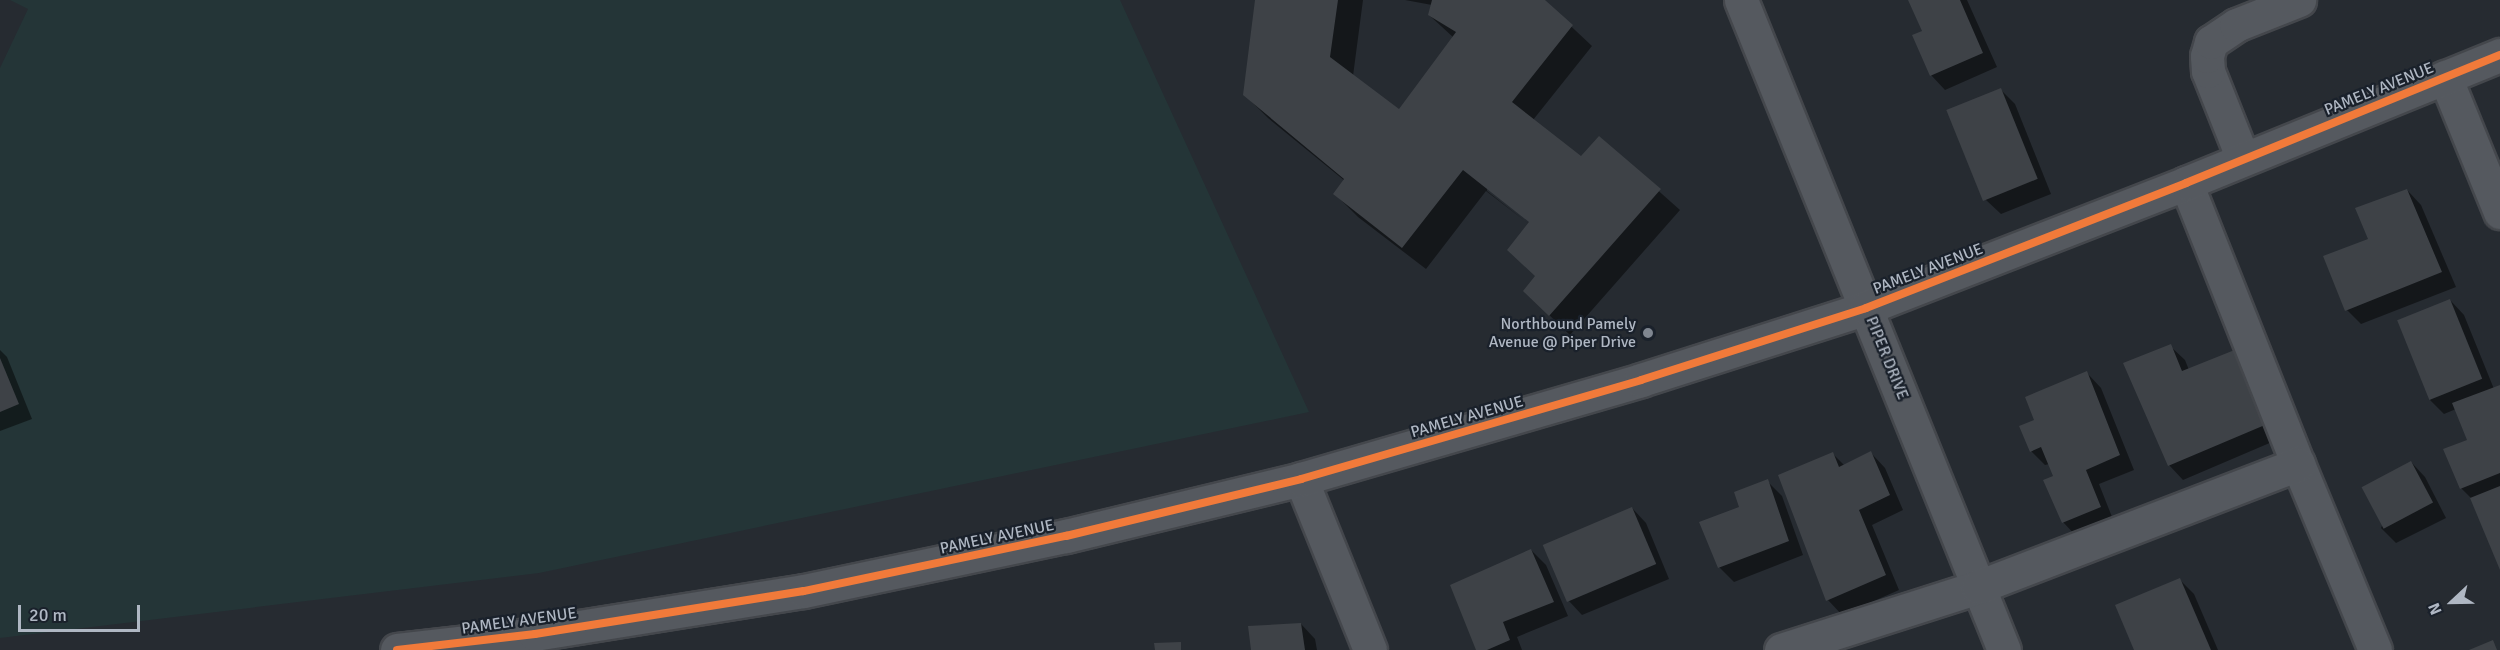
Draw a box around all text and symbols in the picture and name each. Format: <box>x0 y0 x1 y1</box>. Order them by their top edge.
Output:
street label: PAMELY AVENUE <box>2322 58 2436 120</box>
street label: PAMELY AVENUE <box>1870 239 1986 299</box>
place label: Northbound Pamely Avenue @ Piper Drive <box>1489 314 1636 352</box>
street label: PIPER DRIVE <box>1862 314 1912 402</box>
marker: Northbound Pamely Avenue @ Piper Drive <box>1641 326 1655 340</box>
street label: PAMELY AVENUE <box>1409 392 1525 442</box>
street label: PAMELY AVENUE <box>938 516 1056 558</box>
north arrow <box>2422 572 2482 632</box>
scale bar <box>21 593 142 631</box>
text: N <box>2424 600 2447 618</box>
street label: PAMELY AVENUE <box>460 603 578 639</box>
text: 20 m <box>29 604 67 626</box>

